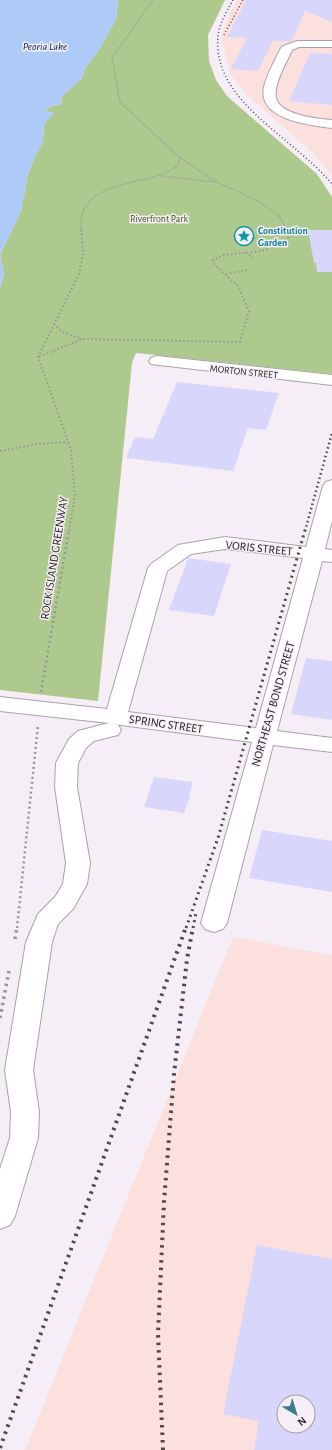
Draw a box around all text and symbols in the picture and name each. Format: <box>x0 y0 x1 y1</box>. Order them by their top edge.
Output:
water label: Peoria Lake <box>23 41 67 52</box>
park label: Riverfront Park <box>130 214 189 224</box>
place icon: Constitution Garden <box>233 225 255 247</box>
place label: Constitution Garden <box>258 226 308 248</box>
street label: MORTON STREET <box>209 363 278 381</box>
street label: ROCK ISLAND GREENWAY <box>38 495 70 620</box>
street label: VORIS STREET <box>225 539 293 557</box>
street label: NORTHEAST BOND STREET <box>249 640 297 768</box>
street label: SPRING STREET <box>128 713 204 735</box>
north arrow <box>276 1394 316 1434</box>
text: N <box>295 1415 308 1428</box>

